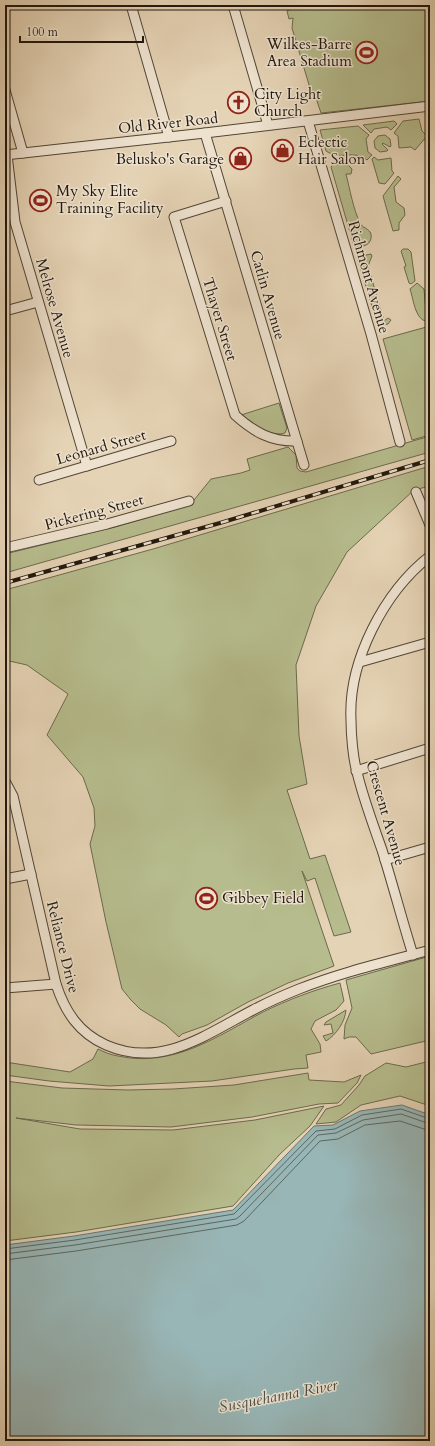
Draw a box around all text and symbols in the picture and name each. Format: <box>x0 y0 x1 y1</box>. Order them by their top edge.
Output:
scale bar <box>20 18 143 44</box>
text: 100 m <box>26 24 59 40</box>
place label: Wilkes-Barre Area Stadium <box>265 34 352 71</box>
sports icon: Wilkes-Barre Area Stadium <box>354 40 380 66</box>
place label: City Light Church <box>254 84 321 121</box>
church icon: City Light Church <box>226 90 252 116</box>
street label: Old River Road <box>117 108 219 138</box>
place label: Eclectic Hair Salon <box>298 132 366 169</box>
shop icon: Eclectic Hair Salon <box>269 138 295 164</box>
shop icon: Belusko's Garage <box>227 146 253 172</box>
place label: Belusko's Garage <box>116 149 224 169</box>
place label: My Sky Elite Training Facility <box>56 181 164 218</box>
sports icon: My Sky Elite Training Facility <box>28 187 54 213</box>
street label: Richmont Avenue <box>343 218 395 336</box>
street label: Catlin Avenue <box>246 248 290 342</box>
street label: Melrose Avenue <box>31 256 79 360</box>
street label: Thayer Street <box>198 275 242 363</box>
street label: Leonard Street <box>54 425 148 469</box>
street label: Pickering Street <box>42 489 146 535</box>
street label: Crescent Avenue <box>361 758 411 868</box>
sports icon: Gibbey Field <box>194 885 220 911</box>
place label: Gibbey Field <box>222 888 304 908</box>
street label: Reliance Drive <box>42 899 84 995</box>
water label: Susquehanna River <box>217 1374 340 1418</box>

